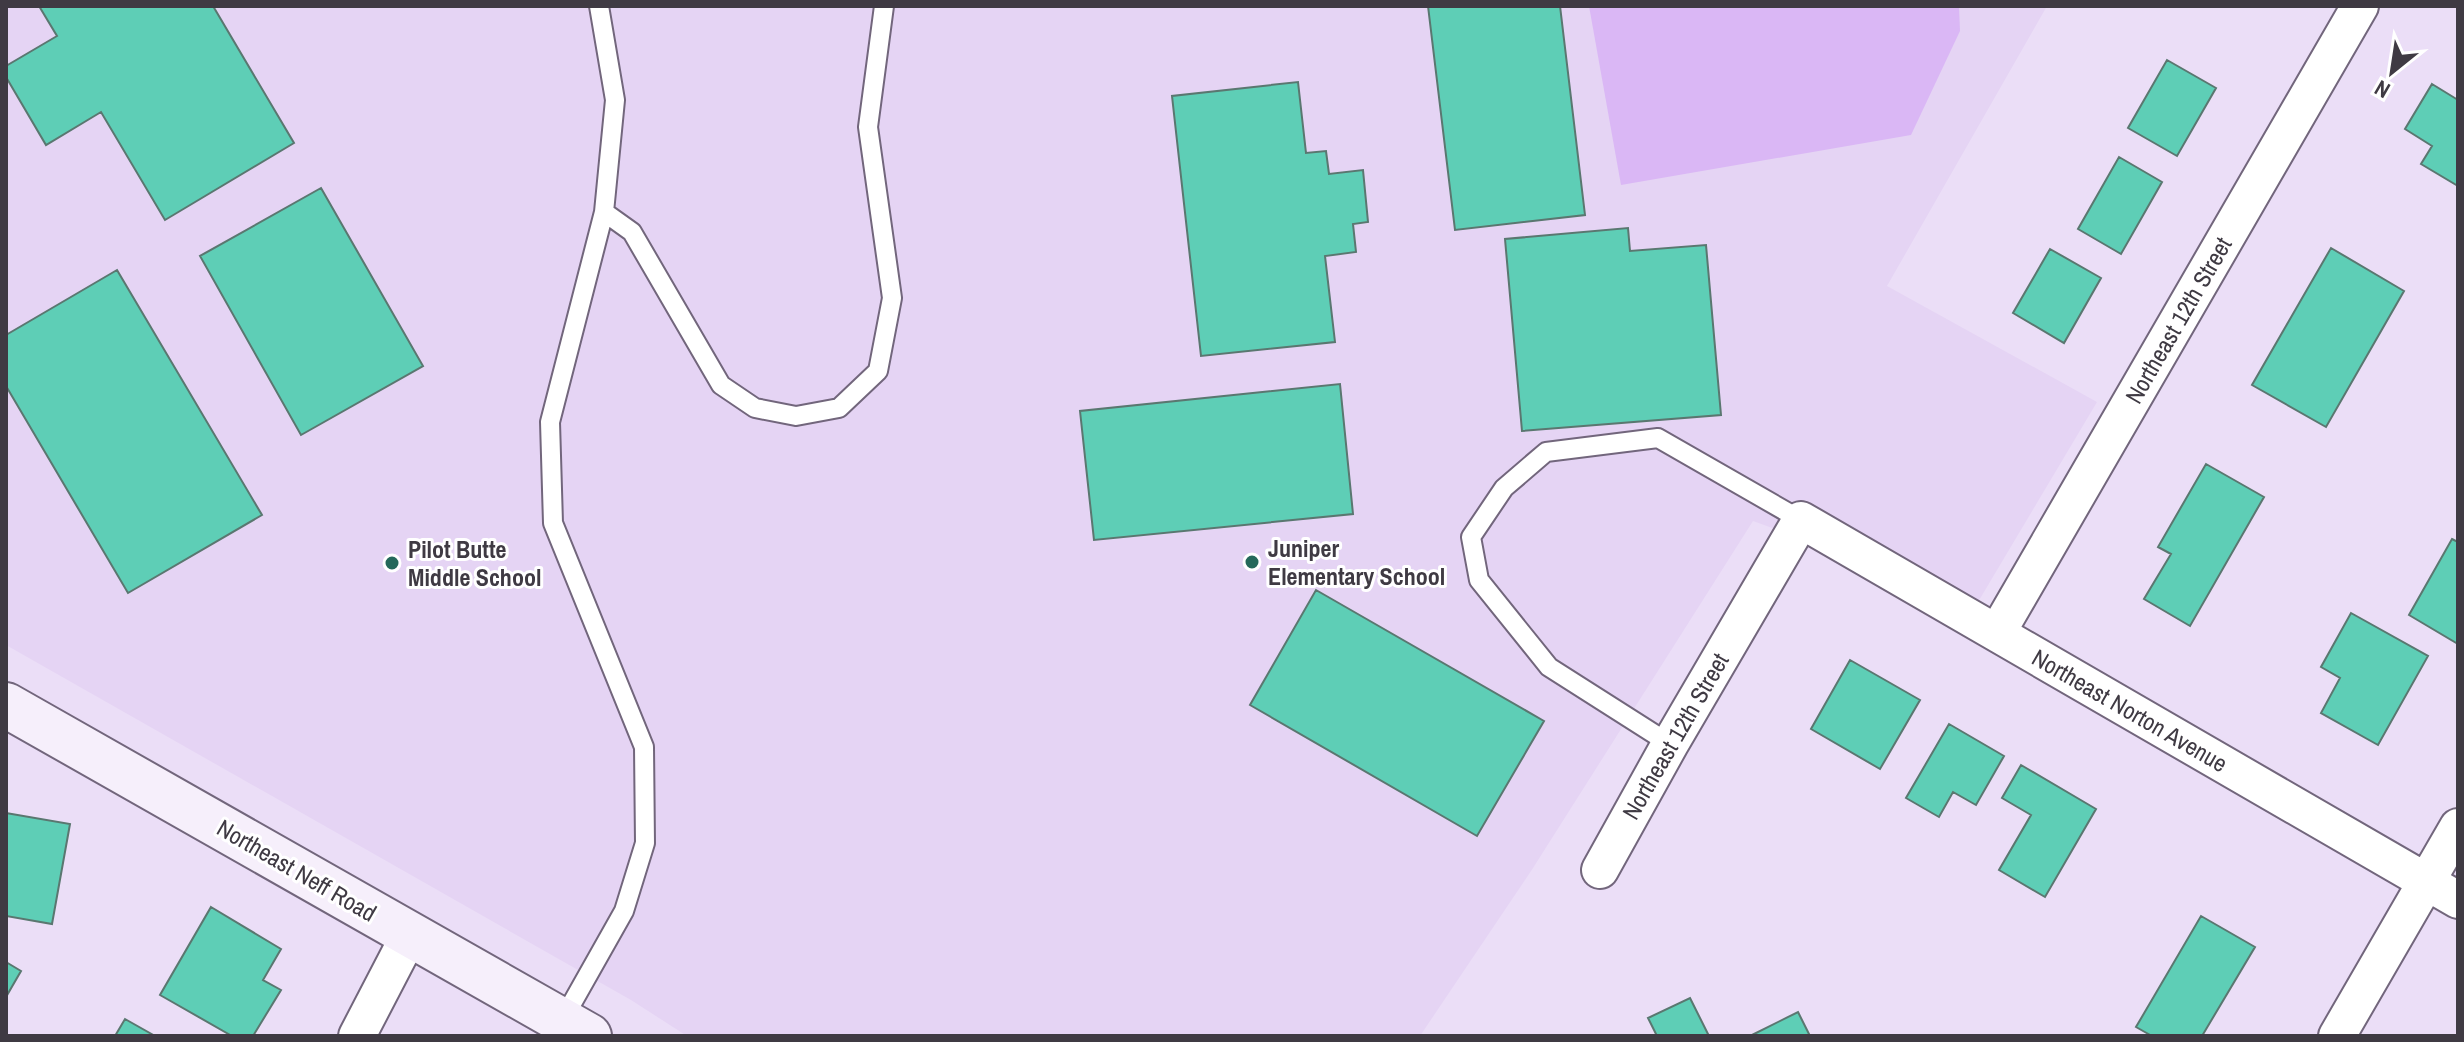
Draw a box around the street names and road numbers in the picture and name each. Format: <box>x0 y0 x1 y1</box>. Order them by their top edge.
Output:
street label: Northeast 12th Street <box>2117 231 2239 409</box>
street label: Northeast Norton Avenue <box>2026 641 2234 779</box>
street label: Northeast 12th Street <box>1614 647 1736 825</box>
street label: Northeast Neff Road <box>211 811 383 929</box>

